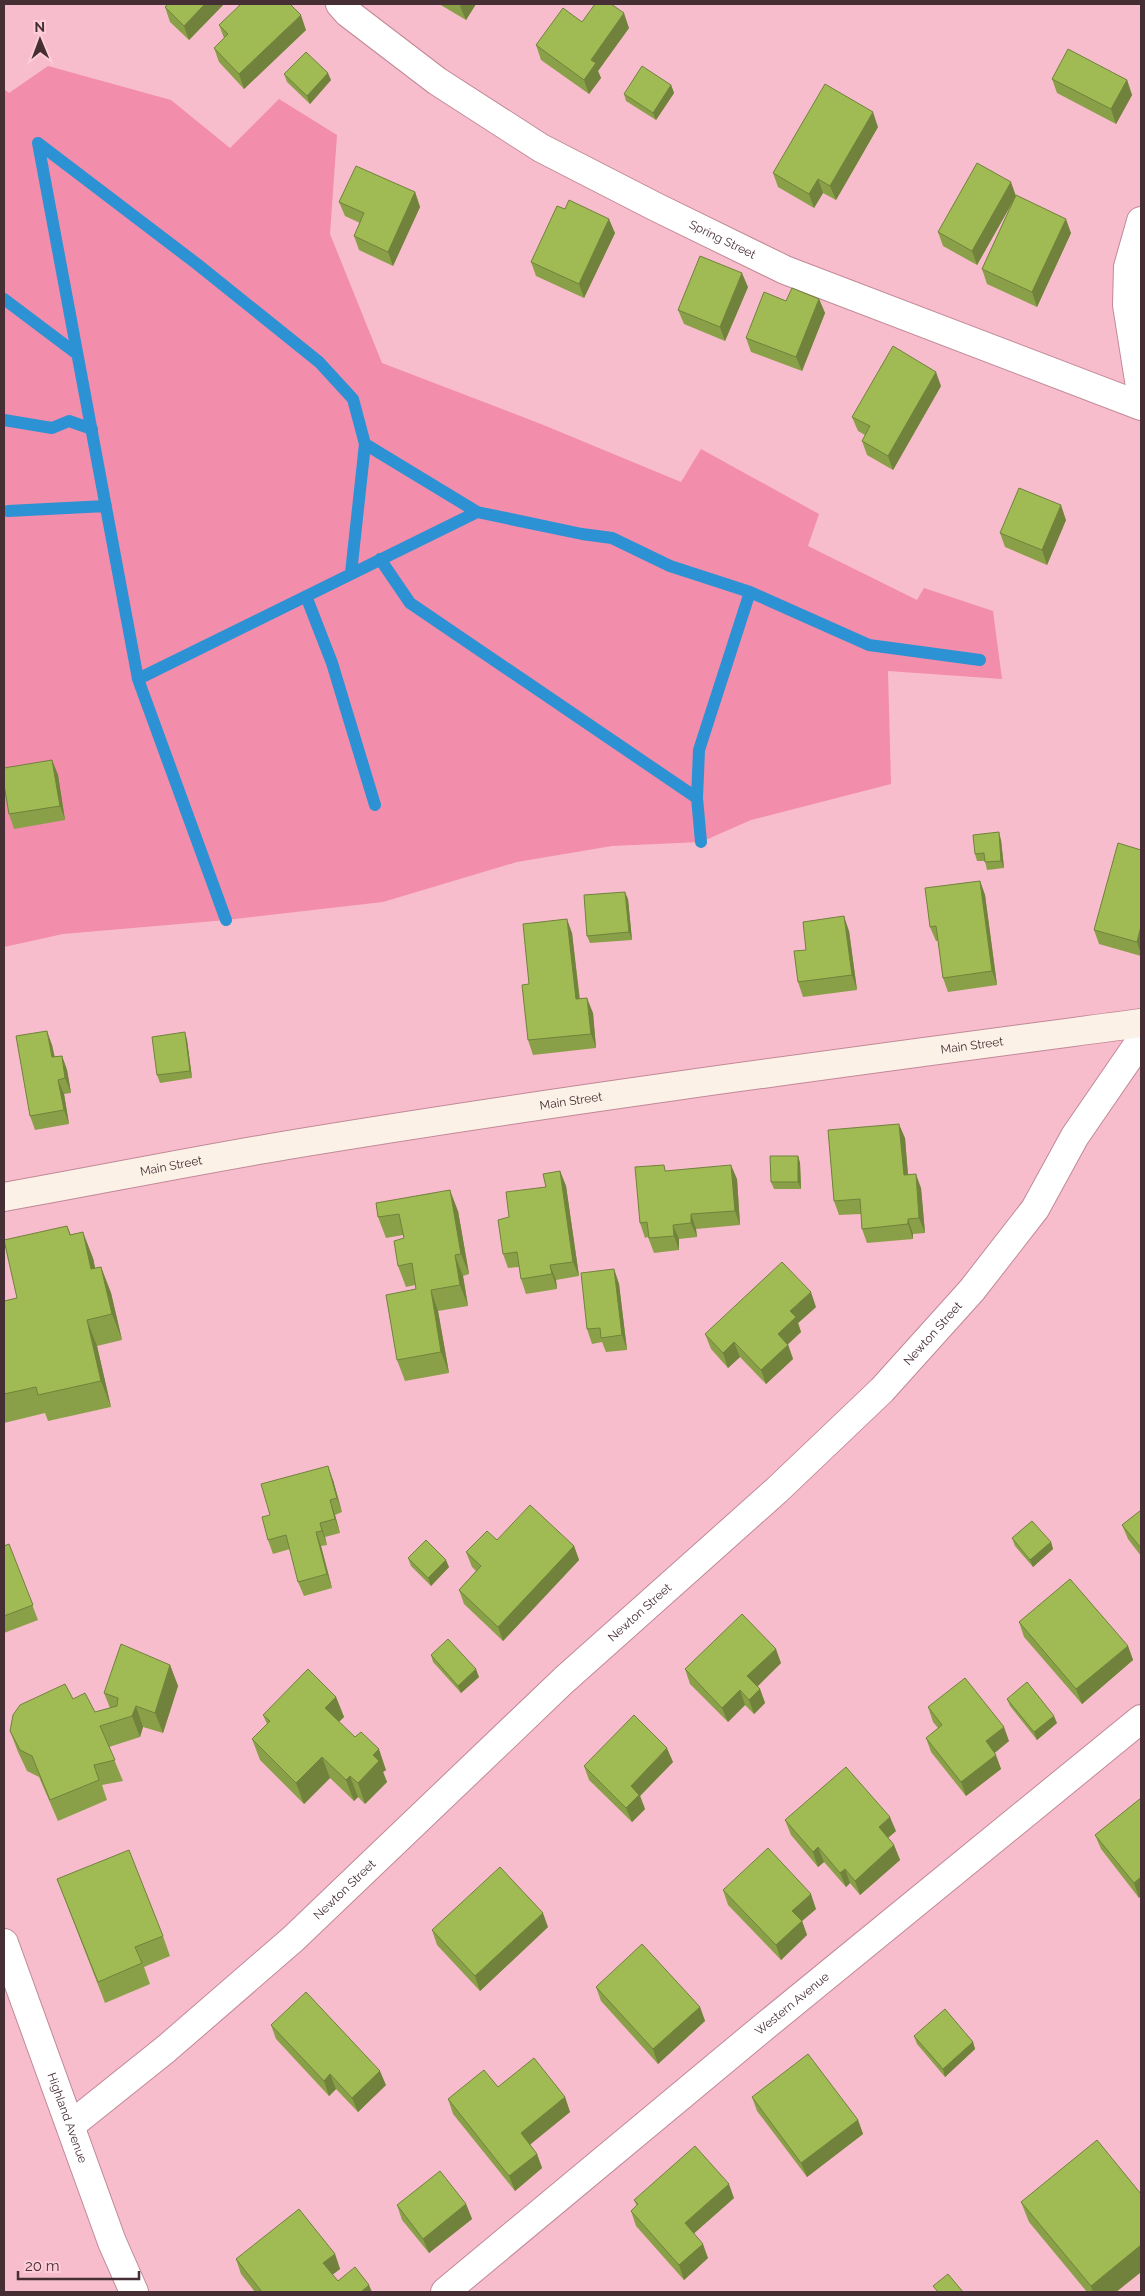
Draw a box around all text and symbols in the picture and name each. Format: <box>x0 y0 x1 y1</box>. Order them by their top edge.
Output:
north arrow <box>15 15 65 65</box>
text: N <box>34 19 45 35</box>
street label: Spring Street <box>687 217 758 262</box>
street label: Main Street <box>940 1034 1004 1057</box>
street label: Main Street <box>539 1090 603 1113</box>
street label: Main Street <box>139 1153 203 1179</box>
street label: Newton Street <box>901 1299 965 1368</box>
street label: Newton Street <box>605 1581 674 1644</box>
street label: Newton Street <box>311 1857 378 1923</box>
street label: Western Avenue <box>752 1970 832 2038</box>
street label: Highland Avenue <box>44 2071 90 2165</box>
scale bar <box>18 2248 139 2280</box>
text: 20 m <box>25 2257 60 2275</box>

